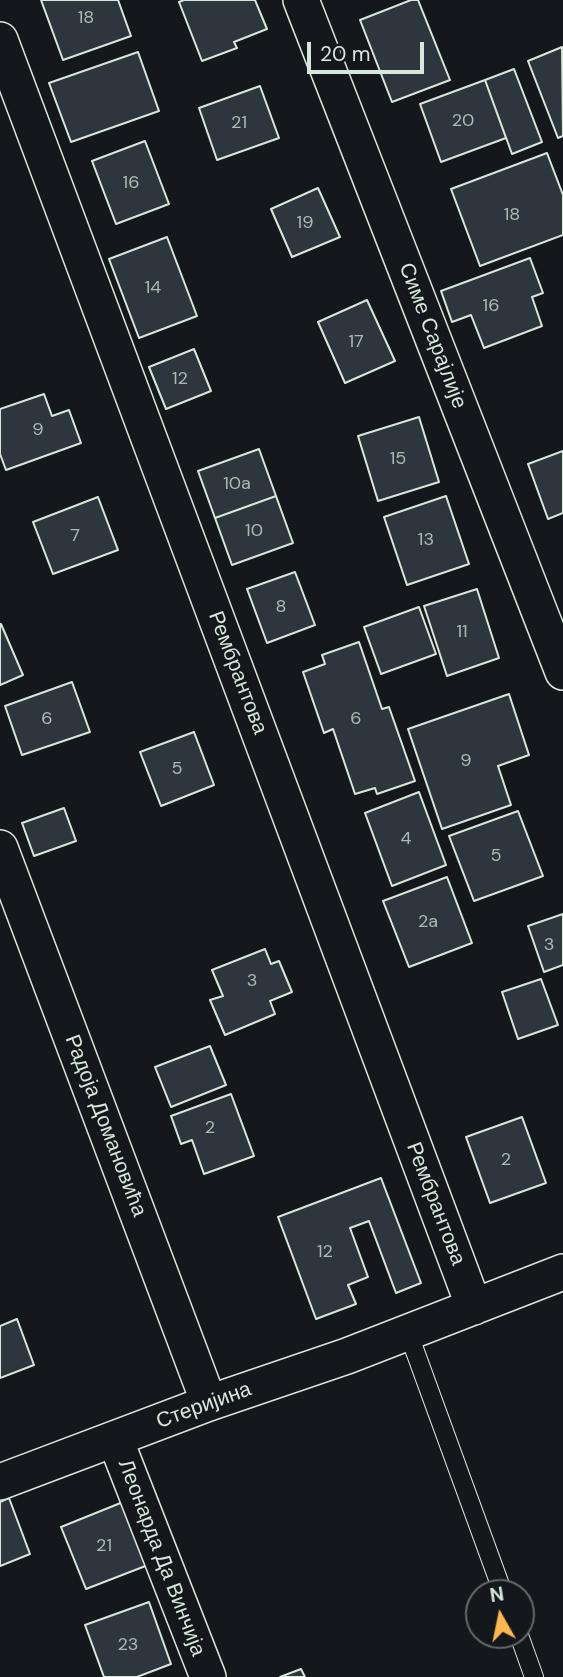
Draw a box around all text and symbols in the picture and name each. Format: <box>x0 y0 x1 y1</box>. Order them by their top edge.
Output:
house number: 18 <box>78 7 94 29</box>
scale bar <box>311 28 428 72</box>
text: 20 m <box>320 40 371 68</box>
house number: 20 <box>452 110 474 132</box>
house number: 21 <box>231 112 247 134</box>
house number: 16 <box>123 172 139 194</box>
house number: 18 <box>504 204 520 226</box>
house number: 19 <box>297 212 313 234</box>
street label: Симе Сарајлије <box>393 260 471 412</box>
house number: 14 <box>145 277 161 299</box>
house number: 16 <box>483 295 499 317</box>
house number: 17 <box>348 331 364 353</box>
house number: 12 <box>172 368 188 390</box>
house number: 9 <box>32 419 44 441</box>
house number: 15 <box>390 448 406 470</box>
house number: 10a <box>223 473 251 495</box>
house number: 10 <box>245 520 263 542</box>
house number: 7 <box>70 525 80 547</box>
house number: 13 <box>418 529 434 551</box>
house number: 8 <box>276 596 286 618</box>
street label: Рембрантова <box>202 608 272 738</box>
house number: 11 <box>456 621 468 643</box>
house number: 6 <box>41 708 53 730</box>
house number: 6 <box>350 708 362 730</box>
house number: 9 <box>460 750 472 772</box>
house number: 5 <box>172 758 182 780</box>
house number: 4 <box>401 828 411 850</box>
house number: 5 <box>491 845 501 867</box>
house number: 2a <box>418 911 438 933</box>
house number: 3 <box>544 934 554 956</box>
house number: 3 <box>247 970 257 992</box>
street label: Радоја Домановића <box>59 1032 151 1220</box>
house number: 2 <box>205 1117 215 1139</box>
street label: Рембрантова <box>400 1139 470 1269</box>
house number: 2 <box>501 1149 511 1171</box>
house number: 12 <box>317 1241 333 1263</box>
street label: Стеријина <box>153 1377 255 1435</box>
street label: Леонарда Да Винчија <box>112 1456 210 1660</box>
house number: 21 <box>96 1535 112 1557</box>
north arrow <box>465 1579 535 1649</box>
text: N <box>488 1581 506 1608</box>
house number: 23 <box>117 1634 139 1656</box>

